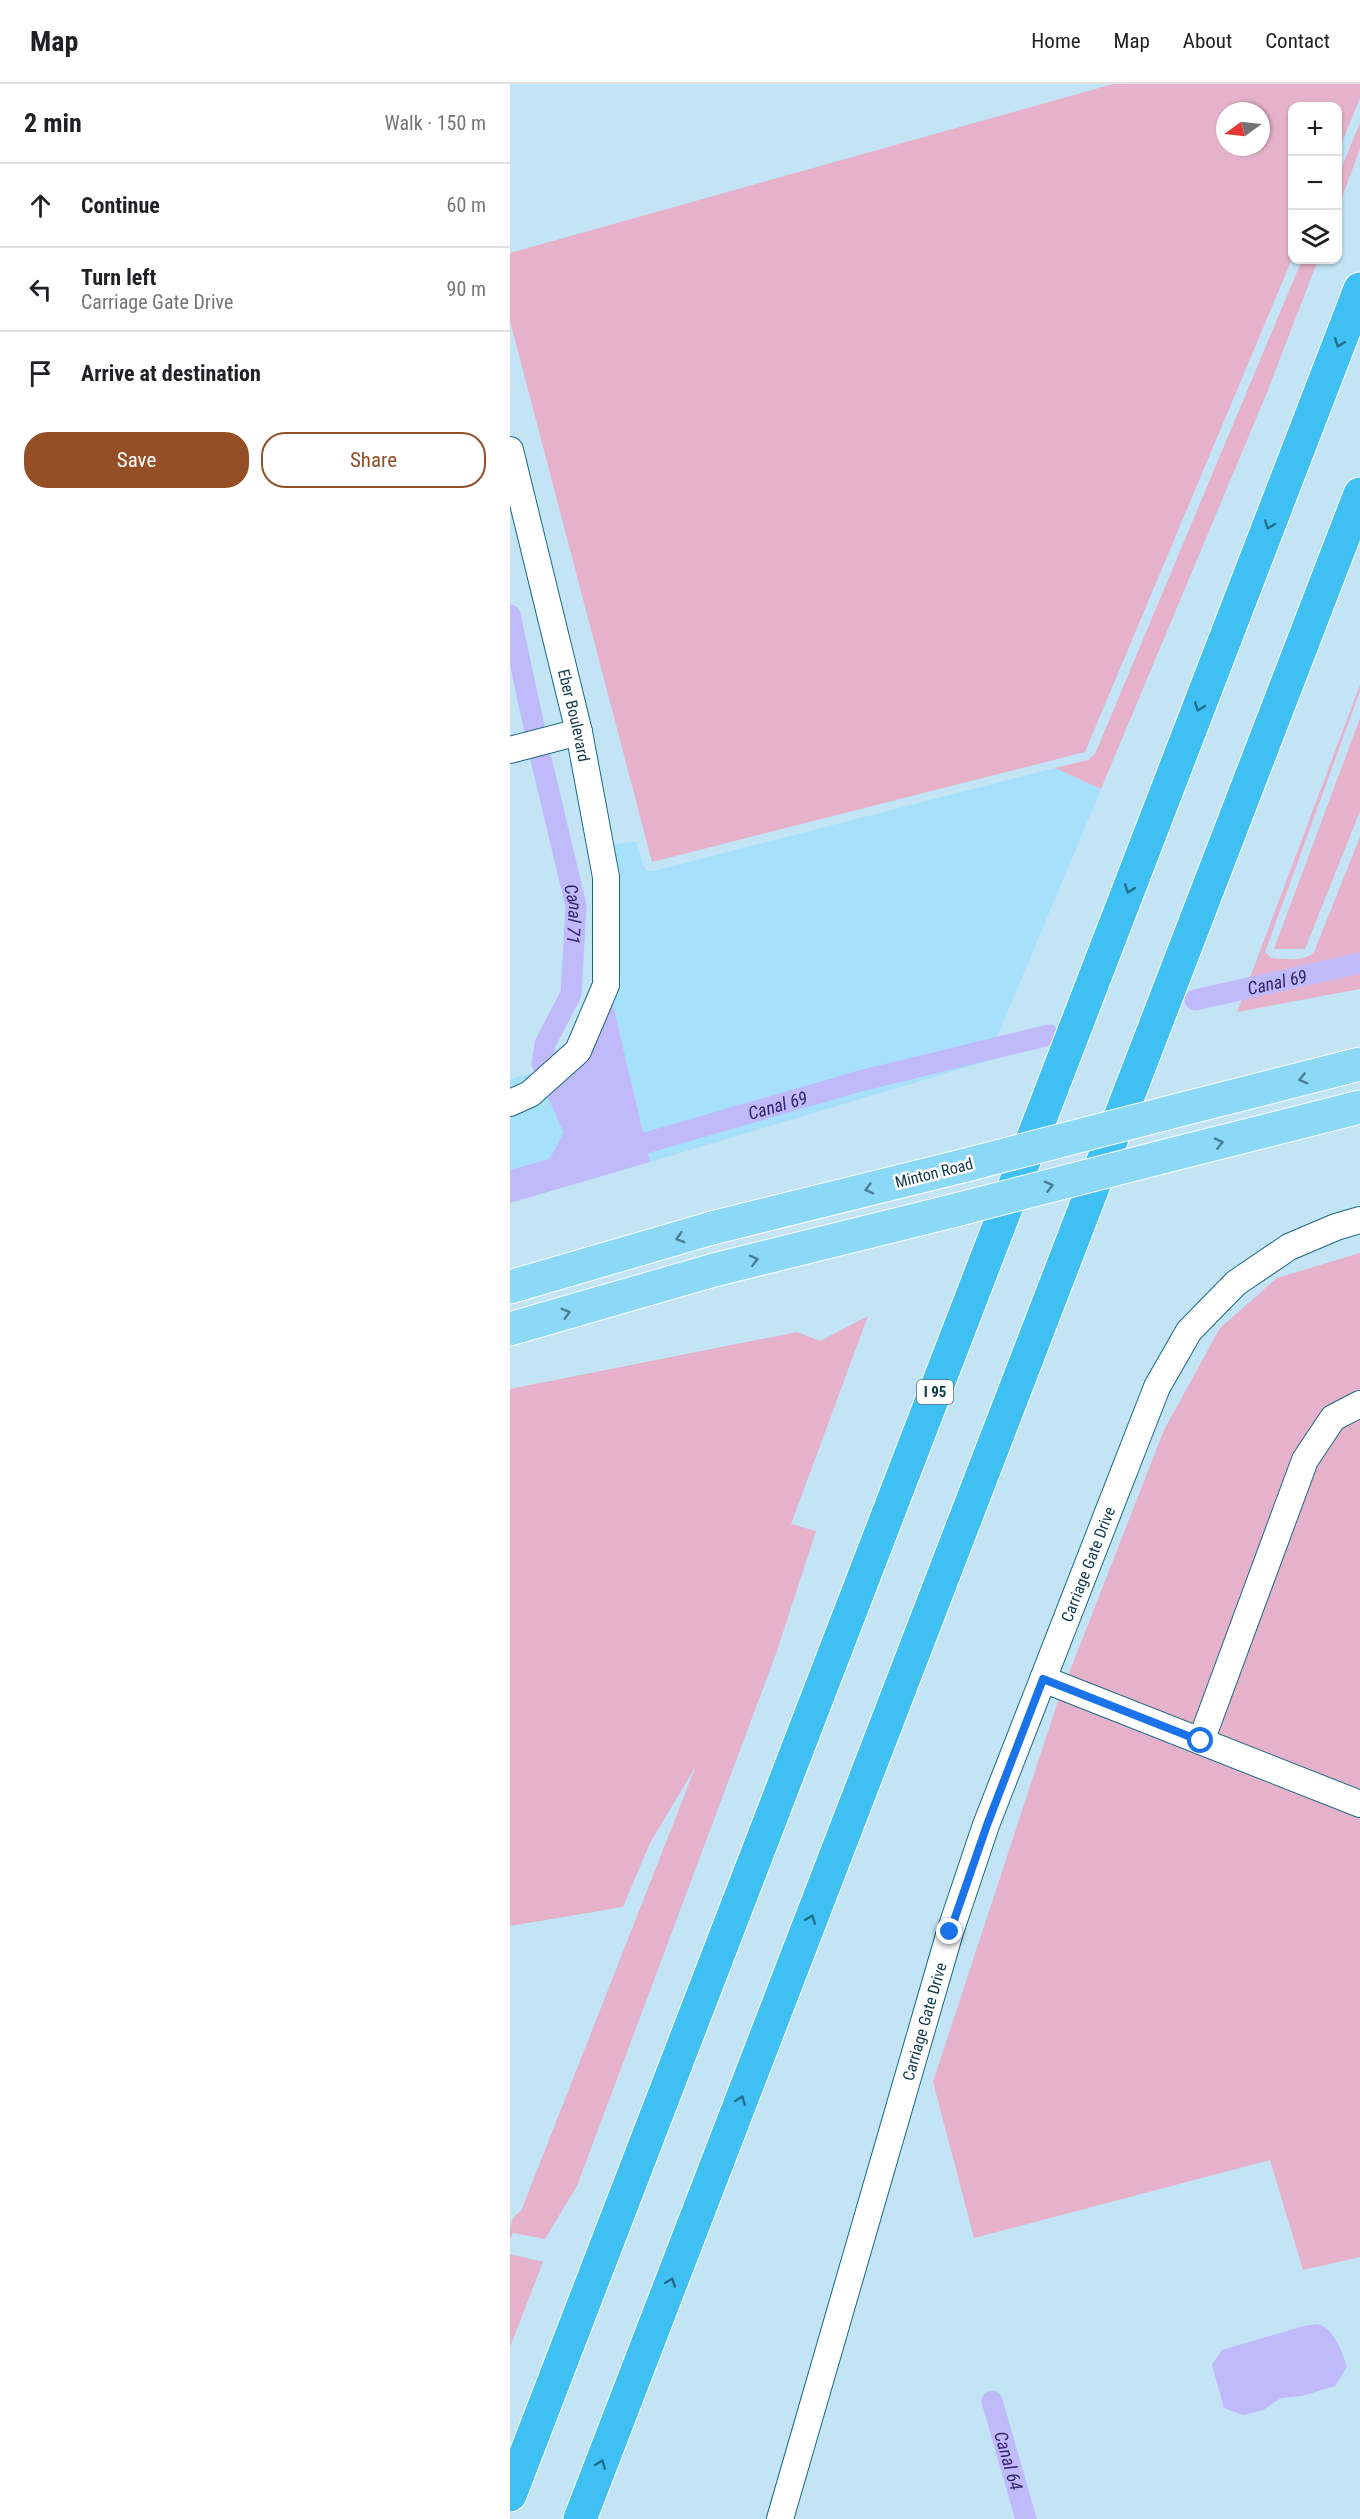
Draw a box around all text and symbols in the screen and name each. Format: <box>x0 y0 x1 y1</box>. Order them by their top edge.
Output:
text: Map <box>30 25 78 58</box>
text: Home <box>1031 29 1081 53</box>
text: Map <box>1114 29 1150 53</box>
text: About <box>1183 29 1232 53</box>
text: Contact <box>1265 29 1330 53</box>
north arrow <box>1216 102 1270 156</box>
map controls <box>1288 102 1342 264</box>
button: + <box>1288 102 1342 156</box>
text: 2 min <box>24 108 82 138</box>
text: Walk · 150 m <box>385 111 486 135</box>
button: − <box>1288 156 1342 210</box>
icon: ahead <box>24 189 57 222</box>
text: Continue <box>81 193 160 218</box>
text: 60 m <box>447 193 486 217</box>
button: layers <box>1288 210 1342 264</box>
text: Turn left <box>81 265 156 290</box>
icon: left <box>24 273 57 306</box>
text: 90 m <box>447 277 486 301</box>
text: Carriage Gate Drive <box>81 290 233 314</box>
one-way arrow <box>1334 337 1346 348</box>
icon: arrive <box>24 357 57 390</box>
text: Arrive at destination <box>81 361 261 386</box>
button: Save <box>24 432 249 488</box>
button: Share <box>261 432 486 488</box>
one-way arrow <box>1264 519 1276 530</box>
street label: Eber Boulevard <box>554 667 594 763</box>
one-way arrow <box>1194 701 1206 712</box>
water label: Canal 71 <box>561 882 587 945</box>
one-way arrow <box>1123 883 1136 894</box>
water label: Canal 69 <box>1245 965 1309 998</box>
one-way arrow <box>1298 1071 1308 1084</box>
water label: Canal 69 <box>745 1086 809 1123</box>
one-way arrow <box>1213 1138 1224 1150</box>
street label: Minton Road <box>893 1154 975 1192</box>
one-way arrow <box>1044 1181 1054 1194</box>
one-way arrow <box>864 1182 874 1195</box>
one-way arrow <box>675 1231 686 1243</box>
one-way arrow <box>748 1255 759 1267</box>
one-way arrow <box>560 1308 571 1320</box>
road number: I 95 <box>917 1380 953 1404</box>
street label: Carriage Gate Drive <box>1057 1504 1119 1624</box>
route start <box>1187 1727 1213 1753</box>
one-way arrow <box>804 1914 817 1924</box>
route end <box>936 1918 962 1944</box>
street label: Carriage Gate Drive <box>898 1960 950 2083</box>
one-way arrow <box>734 2096 746 2107</box>
one-way arrow <box>664 2278 676 2289</box>
water label: Canal 64 <box>991 2429 1028 2493</box>
one-way arrow <box>594 2460 606 2471</box>

